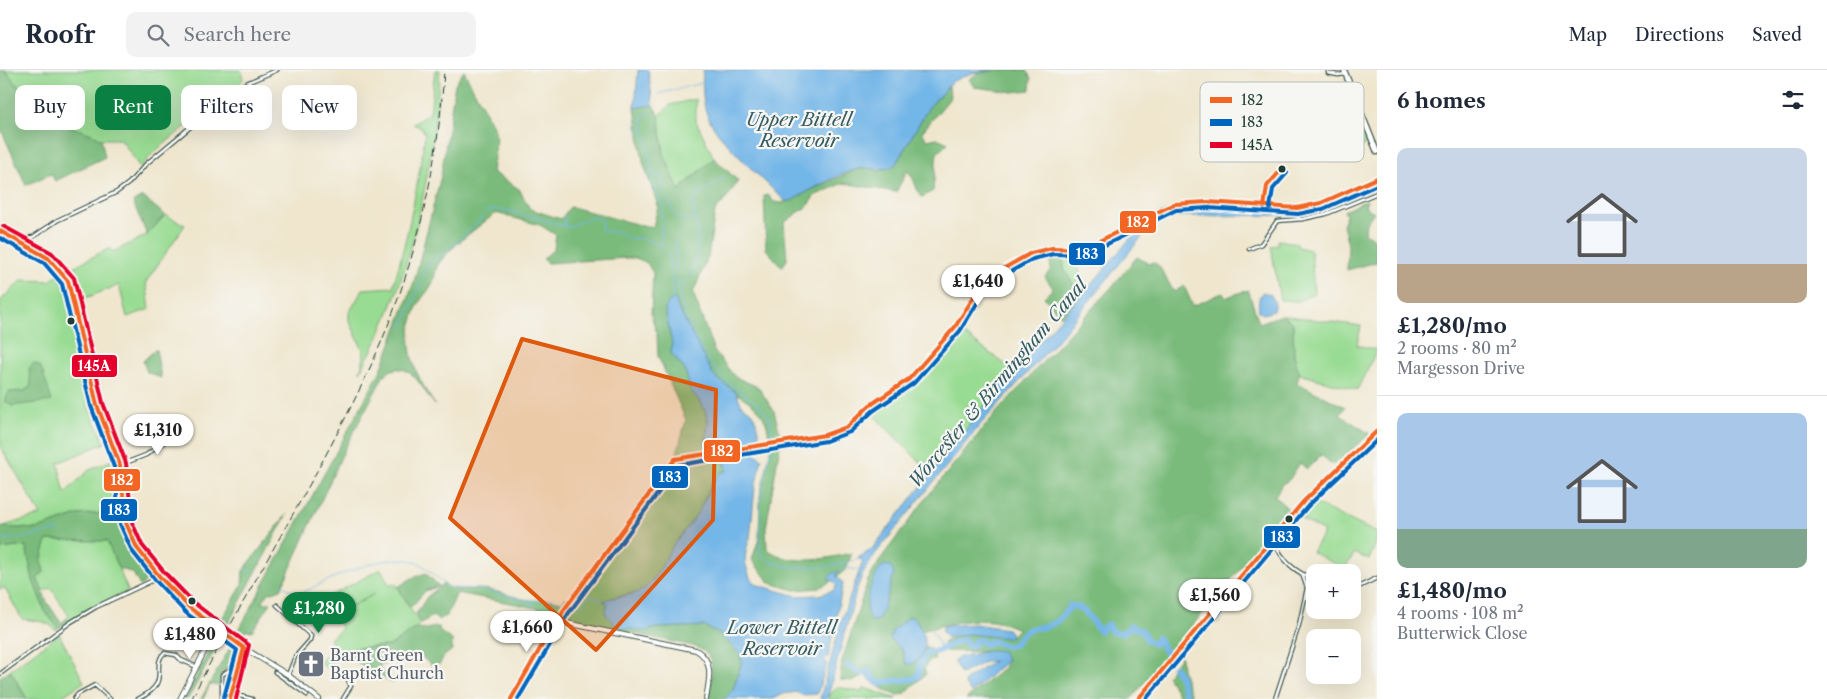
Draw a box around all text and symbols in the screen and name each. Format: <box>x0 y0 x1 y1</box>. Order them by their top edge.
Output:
search box <box>126 12 476 57</box>
text: Roofr <box>25 20 96 49</box>
icon: search <box>144 21 172 49</box>
text: Search here <box>184 23 291 46</box>
text: Map <box>1568 24 1607 46</box>
text: Directions <box>1635 24 1724 46</box>
text: Saved <box>1752 24 1802 46</box>
legend <box>1200 82 1364 162</box>
chip: Buy <box>15 85 85 130</box>
chip: Rent <box>95 85 171 130</box>
chip: Filters <box>181 85 272 130</box>
chip: New <box>282 85 357 130</box>
icon: filters <box>1779 86 1807 114</box>
text: 6 homes <box>1397 88 1486 113</box>
text: 182 <box>1241 91 1263 109</box>
water label: Upper Bittell Reservoir <box>746 109 854 152</box>
text: 183 <box>1241 113 1263 131</box>
text: 145A <box>1241 136 1274 154</box>
unlabelled marker <box>1277 164 1287 174</box>
icon: home <box>1557 180 1647 270</box>
line badge: 182 <box>1119 210 1157 234</box>
text: 182 <box>1126 213 1150 231</box>
line badge: 183 <box>1068 242 1106 266</box>
text: 183 <box>1076 245 1099 263</box>
pin: £1,640 <box>937 264 1019 307</box>
text: £1,640 <box>952 271 1004 291</box>
water label: Worcester & Birmingham Canal <box>904 272 1093 492</box>
text: £1,280/mo <box>1397 313 1507 338</box>
unlabelled marker <box>66 316 76 326</box>
text: 2 rooms · 80 m² <box>1397 338 1517 358</box>
line badge: 145A <box>71 354 118 378</box>
text: 145A <box>77 357 112 375</box>
text: Margesson Drive <box>1397 358 1525 378</box>
pin: £1,310 <box>117 414 199 456</box>
text: £1,310 <box>134 420 182 440</box>
line badge: 182 <box>703 439 741 463</box>
text: 182 <box>710 442 734 460</box>
icon: home <box>1557 446 1647 536</box>
line badge: 183 <box>651 465 689 489</box>
line badge: 182 <box>103 468 141 492</box>
text: 183 <box>659 468 682 486</box>
text: 182 <box>110 471 134 489</box>
line badge: 183 <box>100 498 138 522</box>
text: 183 <box>108 501 131 519</box>
unlabelled marker <box>1284 514 1294 524</box>
line badge: 183 <box>1263 525 1301 549</box>
text: 183 <box>1271 528 1294 546</box>
map controls <box>1306 564 1361 684</box>
button: + <box>1306 564 1361 619</box>
pin: £1,560 <box>1174 578 1256 621</box>
text: £1,480/mo <box>1397 578 1507 603</box>
text: £1,560 <box>1190 585 1240 605</box>
pin: £1,280 <box>278 592 360 634</box>
unlabelled marker <box>187 596 197 606</box>
text: £1,280 <box>293 598 345 618</box>
text: 4 rooms · 108 m² <box>1397 603 1524 623</box>
pin: £1,660 <box>486 610 568 653</box>
text: £1,660 <box>501 617 553 637</box>
water label: Lower Bittell Reservoir <box>725 617 839 660</box>
pin: £1,480 <box>149 618 231 660</box>
text: Butterwick Close <box>1397 623 1528 643</box>
text: £1,480 <box>164 624 216 644</box>
button: − <box>1306 629 1361 684</box>
place label: Barnt Green Baptist Church <box>330 645 444 683</box>
church icon: Barnt Green Baptist Church <box>296 649 326 679</box>

